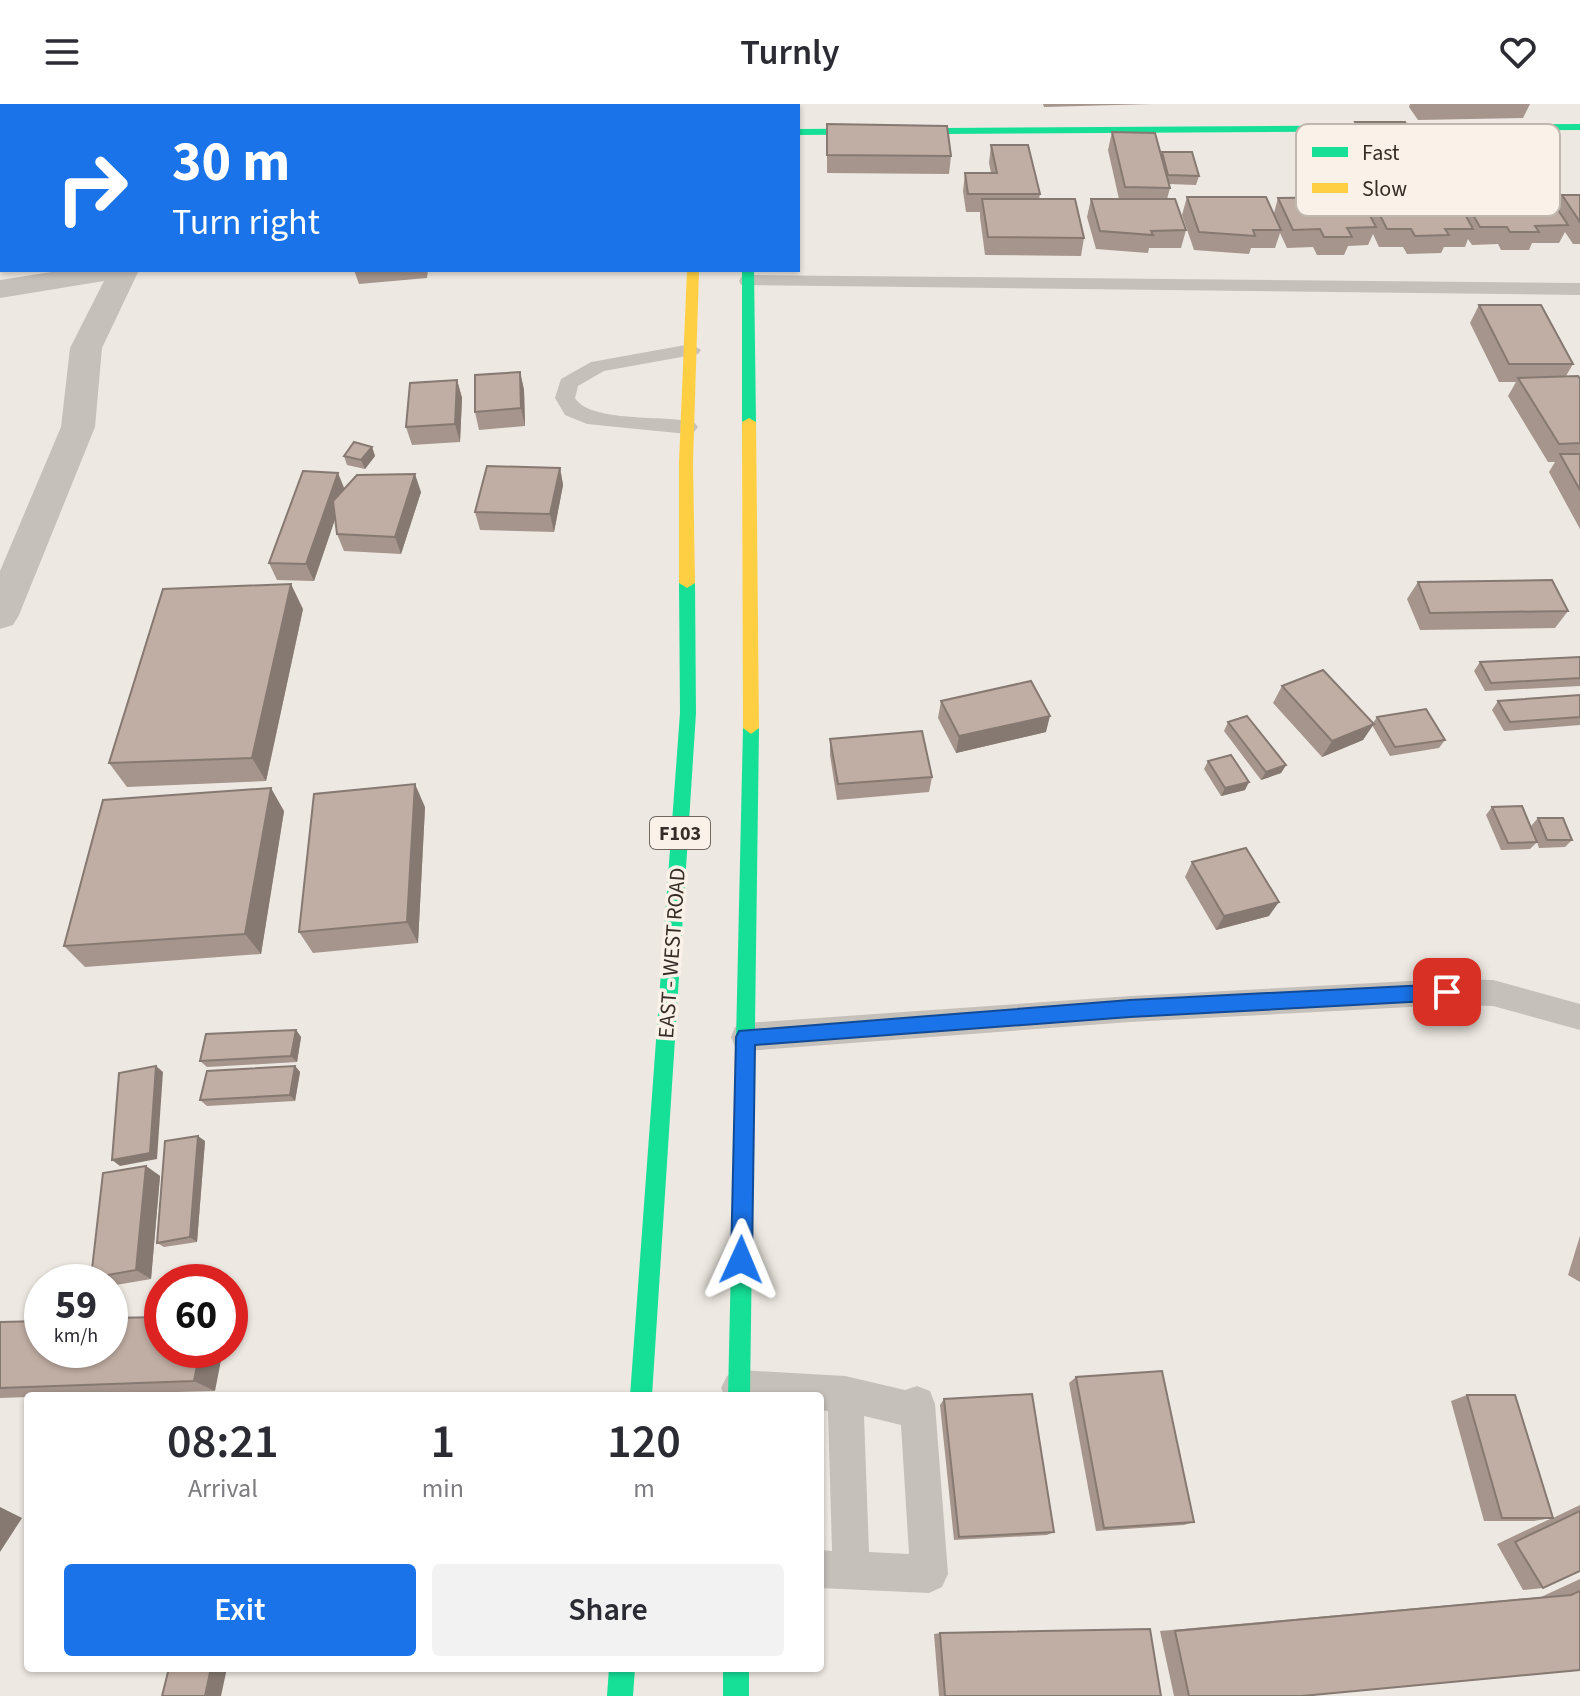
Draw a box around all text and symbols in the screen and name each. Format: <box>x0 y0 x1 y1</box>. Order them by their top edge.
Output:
text: Turnly <box>740 27 840 78</box>
icon: menu <box>40 30 84 74</box>
icon: heart <box>1496 30 1540 74</box>
text: 30 m <box>172 123 290 202</box>
legend <box>1296 124 1560 216</box>
icon: right <box>40 136 144 240</box>
text: Fast <box>1362 137 1400 169</box>
text: Slow <box>1362 173 1407 205</box>
text: Turn right <box>172 197 320 248</box>
road number: F103 <box>650 817 710 849</box>
street label: EAST - WEST ROAD <box>650 867 694 1040</box>
pin <box>1413 958 1481 1026</box>
icon: arrive <box>1425 970 1469 1014</box>
position arrow <box>699 1218 783 1302</box>
speed limit sign: 60 <box>144 1264 248 1368</box>
text: 59 <box>55 1277 97 1334</box>
text: km/h <box>54 1322 98 1350</box>
text: 08:21 <box>167 1408 279 1476</box>
text: 1 <box>431 1408 455 1476</box>
text: 120 <box>607 1408 681 1476</box>
text: Arrival <box>188 1470 258 1507</box>
text: min <box>422 1470 464 1507</box>
text: m <box>633 1470 655 1507</box>
button: Exit <box>64 1564 416 1656</box>
button: Share <box>432 1564 784 1656</box>

